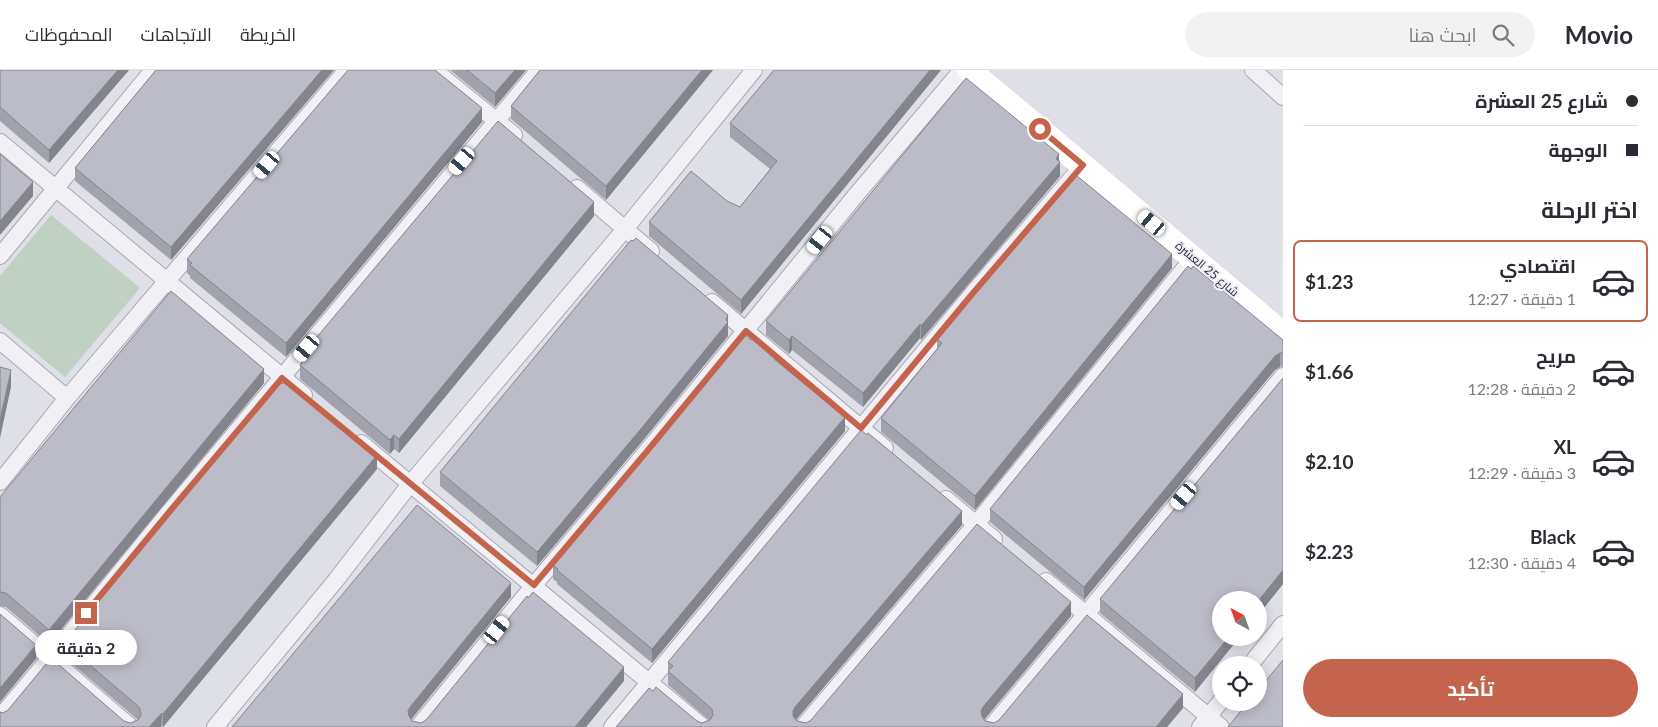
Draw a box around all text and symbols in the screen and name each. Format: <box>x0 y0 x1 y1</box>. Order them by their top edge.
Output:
search box <box>1185 12 1535 57</box>
text: Movio <box>1565 20 1633 49</box>
icon: search <box>1489 21 1517 49</box>
text: المحفوظات <box>25 23 113 45</box>
text: الاتجاهات <box>141 23 212 45</box>
text: الخريطة <box>240 23 296 45</box>
text: ابحث هنا <box>1408 23 1477 46</box>
text: شارع 25 العشرة <box>1475 89 1608 112</box>
route start <box>1029 118 1051 140</box>
text: الوجهة <box>1548 138 1608 161</box>
car <box>446 145 477 177</box>
car <box>251 149 282 181</box>
text: اختر الرحلة <box>1541 196 1638 223</box>
car <box>1135 208 1168 238</box>
car <box>804 224 835 256</box>
street label: شارع 25 العشرة <box>1172 238 1242 300</box>
text: اقتصادي <box>1500 254 1576 277</box>
icon: car <box>1591 259 1636 304</box>
text: $1.23 <box>1305 270 1354 293</box>
text: 1 دقيقة · 12:27 <box>1468 289 1576 308</box>
car <box>291 332 322 364</box>
text: مريح <box>1536 344 1576 367</box>
icon: car <box>1591 349 1636 394</box>
text: $1.66 <box>1305 360 1354 383</box>
text: 2 دقيقة · 12:28 <box>1468 379 1576 398</box>
text: XL <box>1553 435 1576 458</box>
icon: car <box>1591 439 1636 484</box>
text: $2.10 <box>1305 450 1354 473</box>
text: 3 دقيقة · 12:29 <box>1468 463 1576 482</box>
car <box>1168 480 1199 512</box>
text: Black <box>1530 525 1576 548</box>
icon: car <box>1591 529 1636 574</box>
text: $2.23 <box>1305 540 1354 563</box>
text: 4 دقيقة · 12:30 <box>1468 553 1576 572</box>
north arrow <box>1212 591 1268 646</box>
map controls <box>1212 591 1267 711</box>
route end <box>75 602 97 624</box>
car <box>481 614 512 646</box>
callout: 2 دقيقة <box>35 630 137 666</box>
text: 2 دقيقة <box>57 638 115 657</box>
button: locate <box>1212 656 1267 711</box>
button: تأكيد <box>1303 659 1638 717</box>

